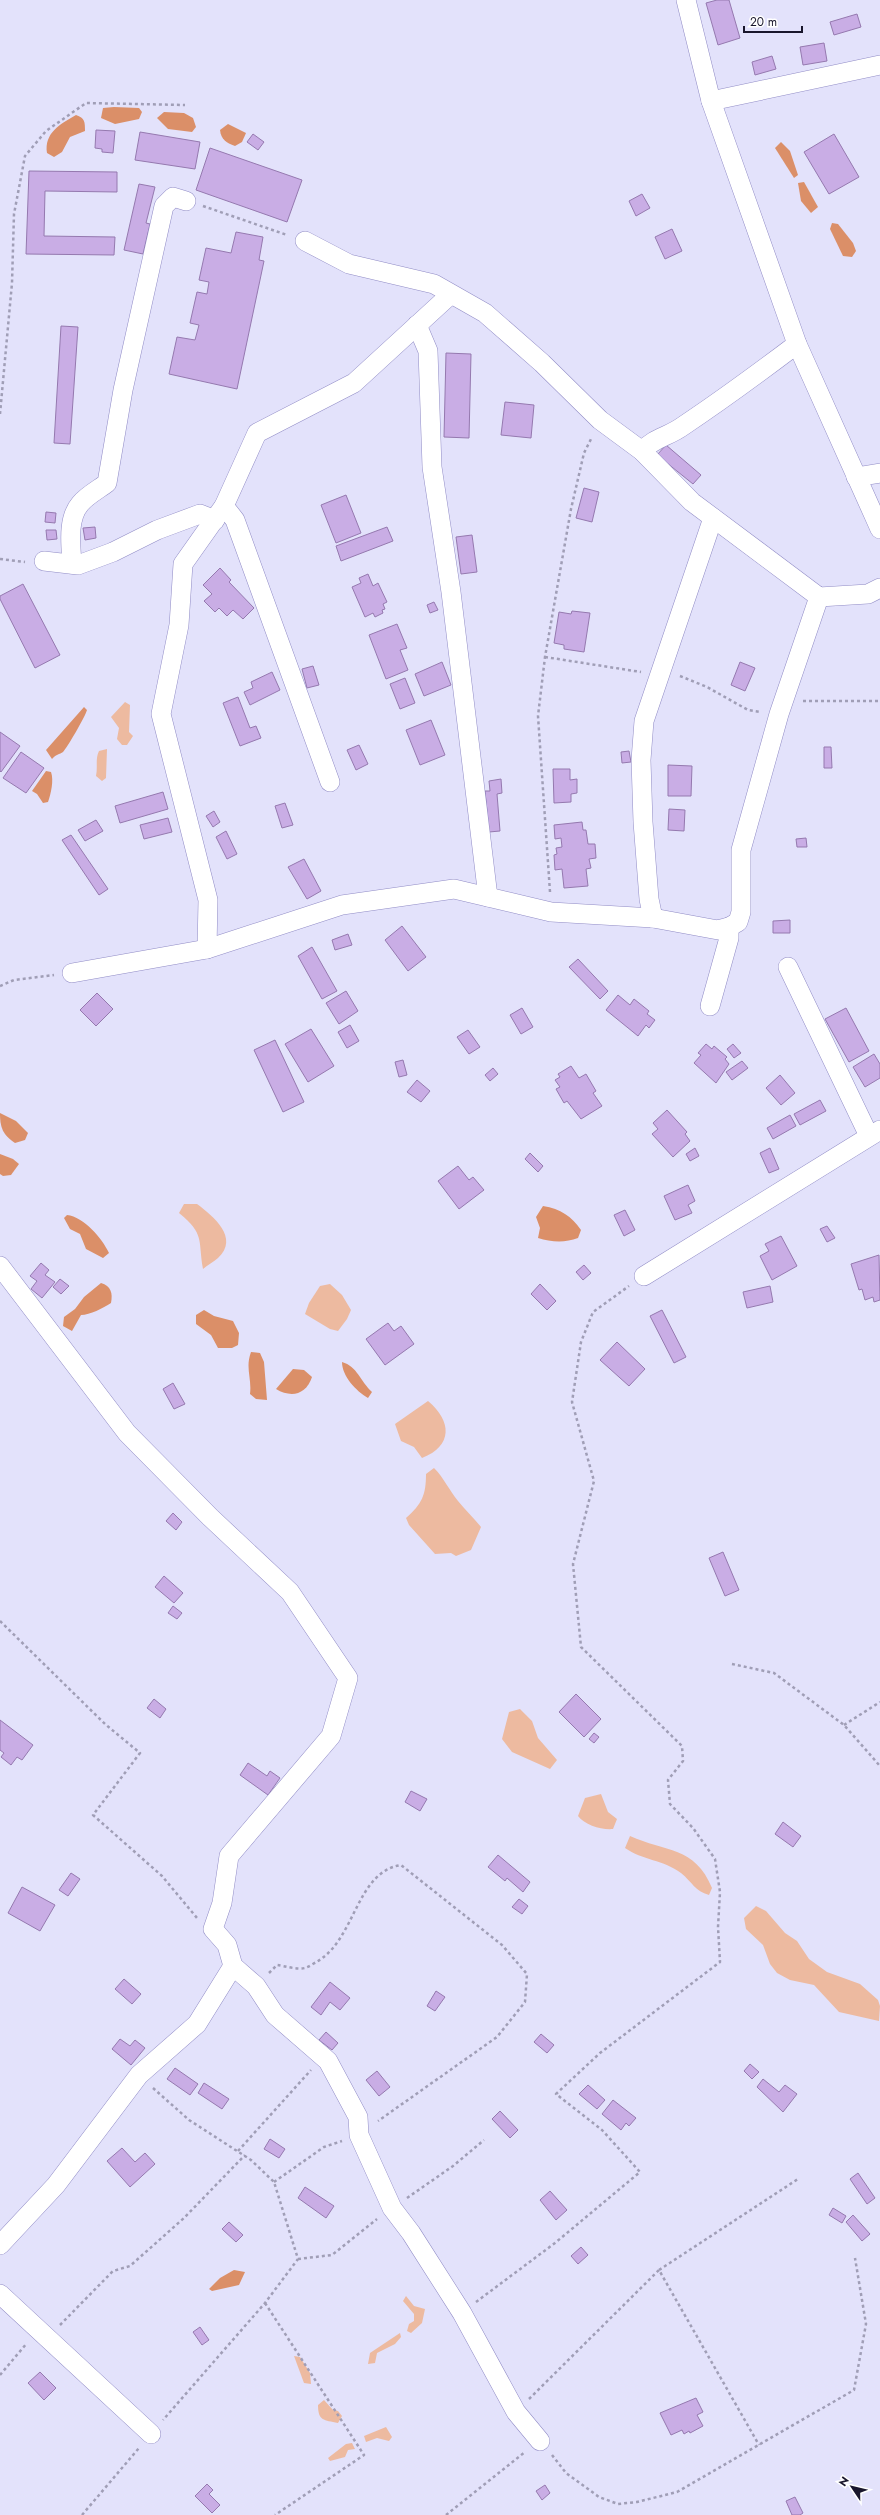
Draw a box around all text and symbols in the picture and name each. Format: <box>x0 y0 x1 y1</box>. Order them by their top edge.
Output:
scale bar <box>744 8 802 34</box>
text: 20 m <box>750 13 777 31</box>
north arrow <box>832 2467 872 2507</box>
text: N <box>835 2473 853 2489</box>

